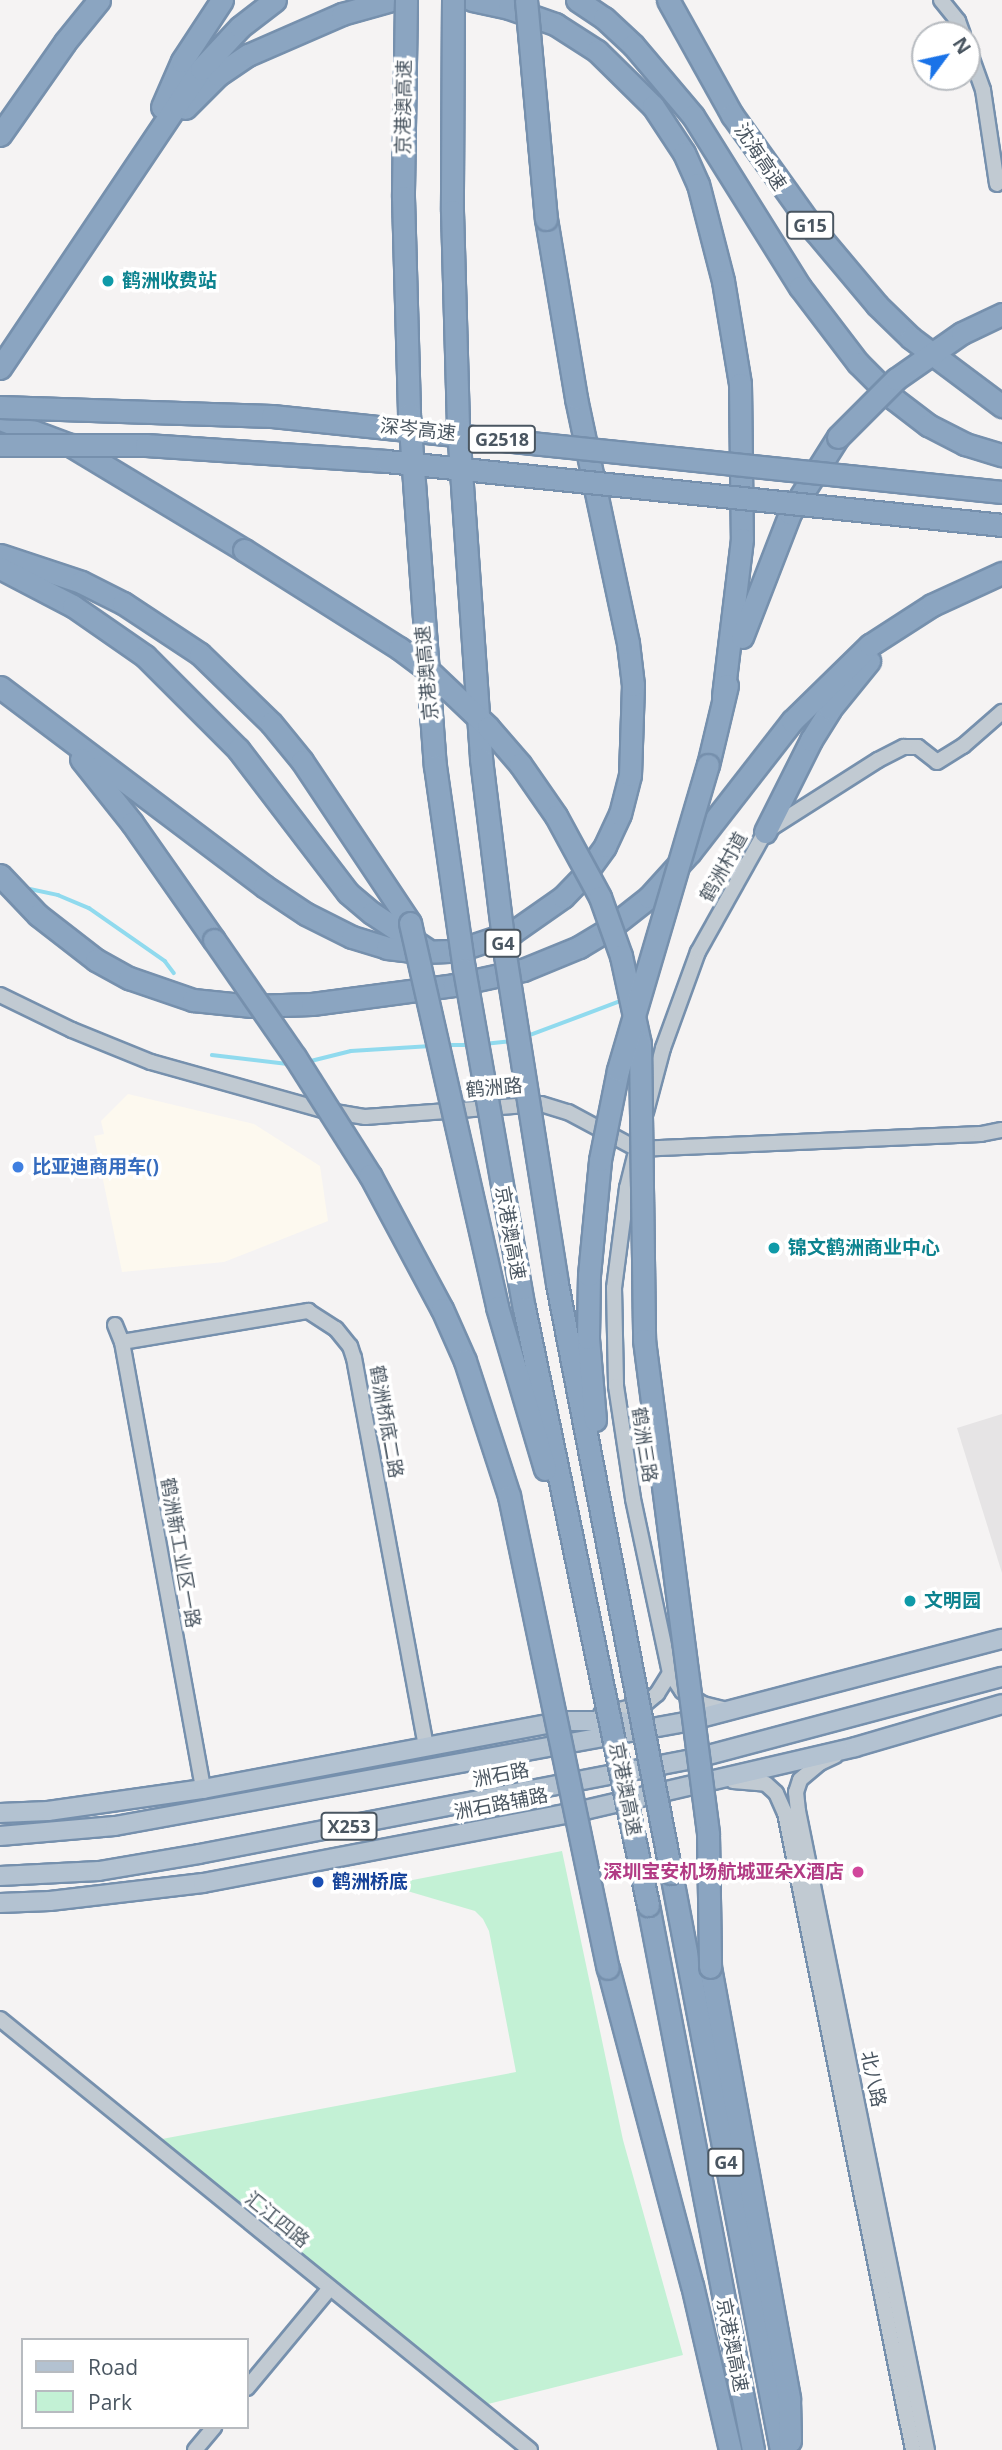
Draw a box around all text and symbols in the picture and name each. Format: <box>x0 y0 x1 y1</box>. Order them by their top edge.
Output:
north arrow <box>911 21 981 91</box>
text: N <box>947 32 977 59</box>
street label: 京港澳高速 <box>392 59 416 155</box>
street label: 沈海高速 <box>729 119 791 195</box>
road number: G15 <box>786 210 834 240</box>
place label: 鹤洲收费站 <box>122 270 217 292</box>
marker: 鹤洲收费站 <box>100 273 116 289</box>
street label: 深岑高速 <box>379 415 457 445</box>
road number: G2518 <box>467 424 537 454</box>
street label: 京港澳高速 <box>412 625 442 721</box>
street label: 鹤洲村道 <box>696 828 752 906</box>
road number: G4 <box>484 928 522 958</box>
street label: 鹤洲路 <box>465 1074 523 1102</box>
place label: 比亚迪商用车() <box>32 1156 159 1178</box>
marker: 比亚迪商用车() <box>10 1159 26 1175</box>
street label: 京港澳高速 <box>491 1184 529 1282</box>
place label: 锦文鹤洲商业中心 <box>788 1237 940 1259</box>
marker: 锦文鹤洲商业中心 <box>766 1240 782 1256</box>
street label: 鹤洲桥底二路 <box>365 1364 407 1480</box>
street label: 鹤洲三路 <box>627 1406 661 1484</box>
street label: 鹤洲新工业区一路 <box>156 1476 204 1630</box>
place label: 文明园 <box>924 1590 981 1612</box>
marker: 文明园 <box>902 1593 918 1609</box>
street label: 京港澳高速 <box>605 1740 645 1838</box>
street label: 洲石路 <box>471 1758 531 1792</box>
street label: 洲石路辅路 <box>452 1784 550 1824</box>
road number: X253 <box>319 1812 379 1840</box>
place label: 深圳宝安机场航城亚朵X酒店 <box>603 1861 844 1883</box>
marker: 深圳宝安机场航城亚朵X酒店 <box>850 1864 866 1880</box>
place label: 鹤洲桥底 <box>332 1871 408 1893</box>
marker: 鹤洲桥底 <box>310 1874 326 1890</box>
street label: 北八路 <box>856 2049 890 2109</box>
road number: G4 <box>707 2148 745 2176</box>
street label: 汇江四路 <box>240 2187 314 2253</box>
street label: 京港澳高速 <box>712 2296 752 2394</box>
legend <box>21 2338 248 2429</box>
text: Road <box>88 2353 138 2381</box>
text: Park <box>88 2388 132 2416</box>

